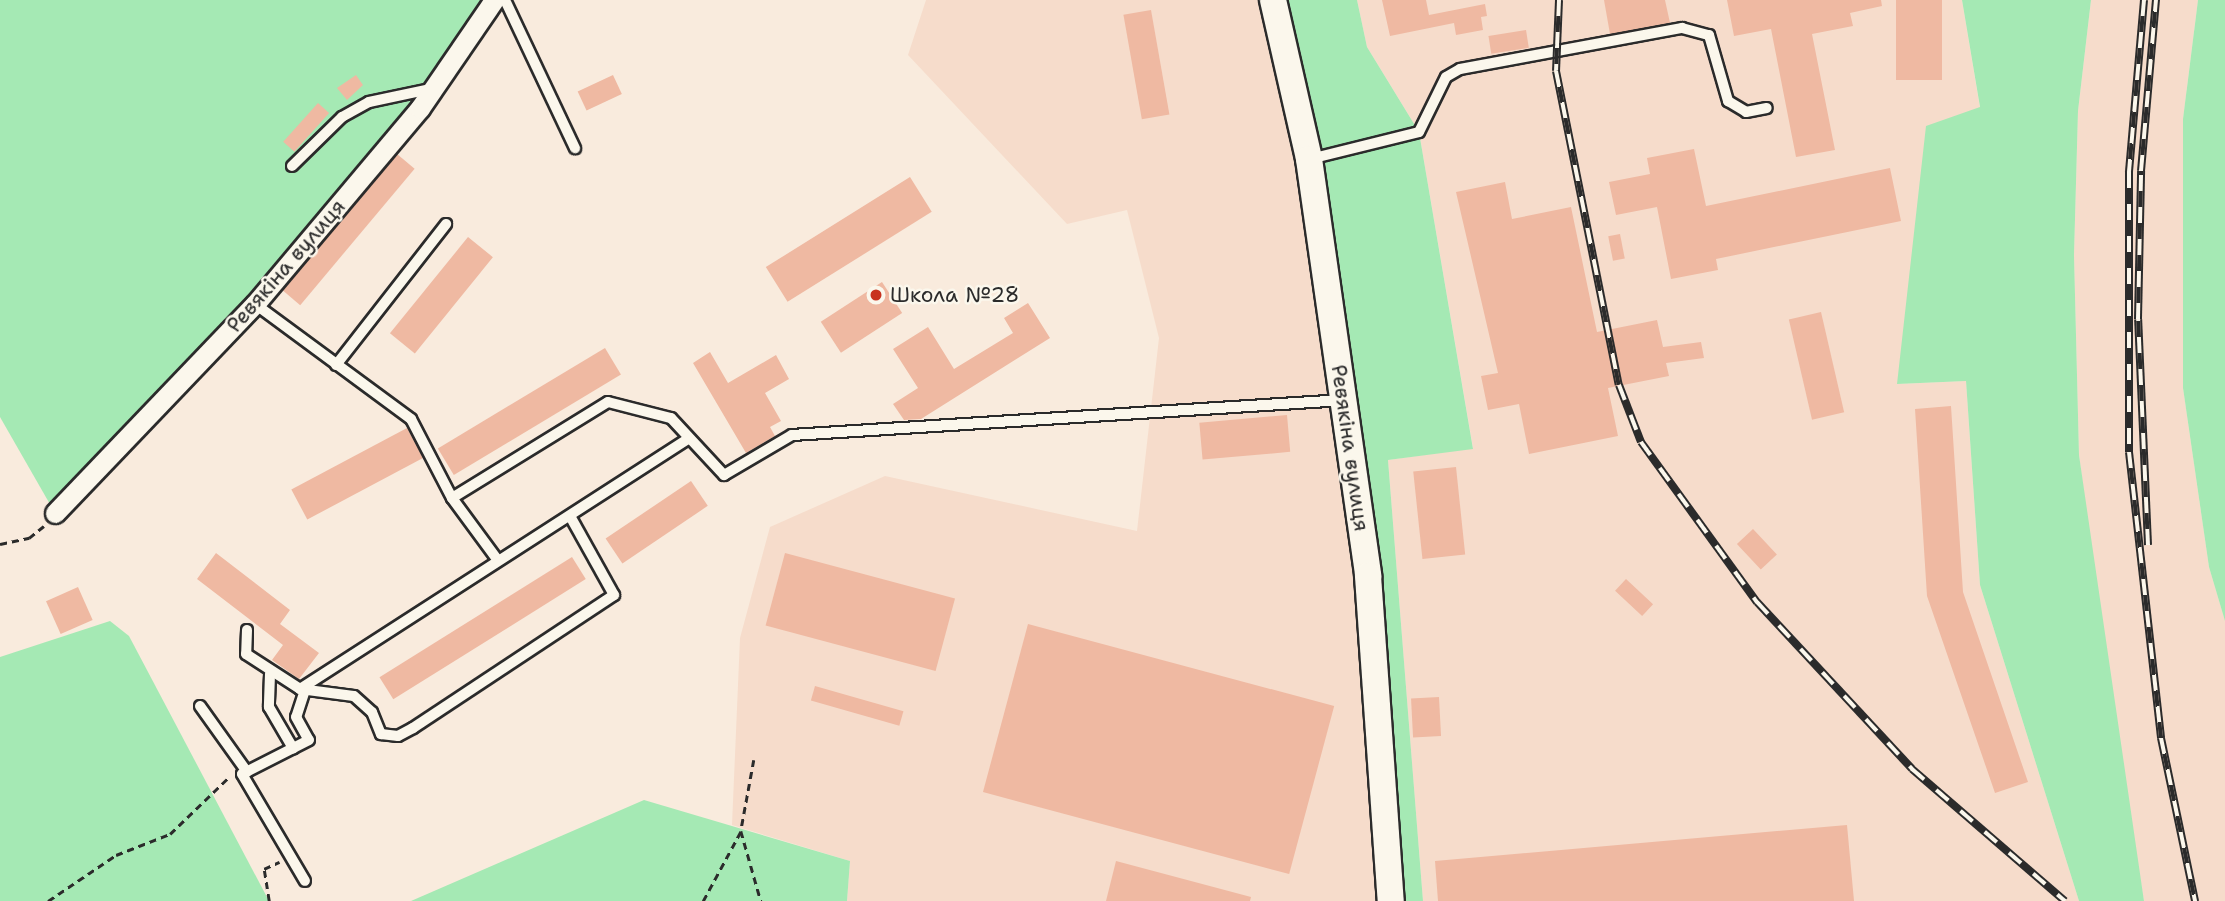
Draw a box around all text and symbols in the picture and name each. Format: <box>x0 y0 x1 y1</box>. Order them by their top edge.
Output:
street label: Ревякіна вулиця <box>221 194 351 338</box>
place label: Школа №28 <box>890 282 1019 308</box>
marker: Школа №28 <box>868 287 884 303</box>
street label: Ревякіна вулиця <box>1326 363 1374 533</box>

